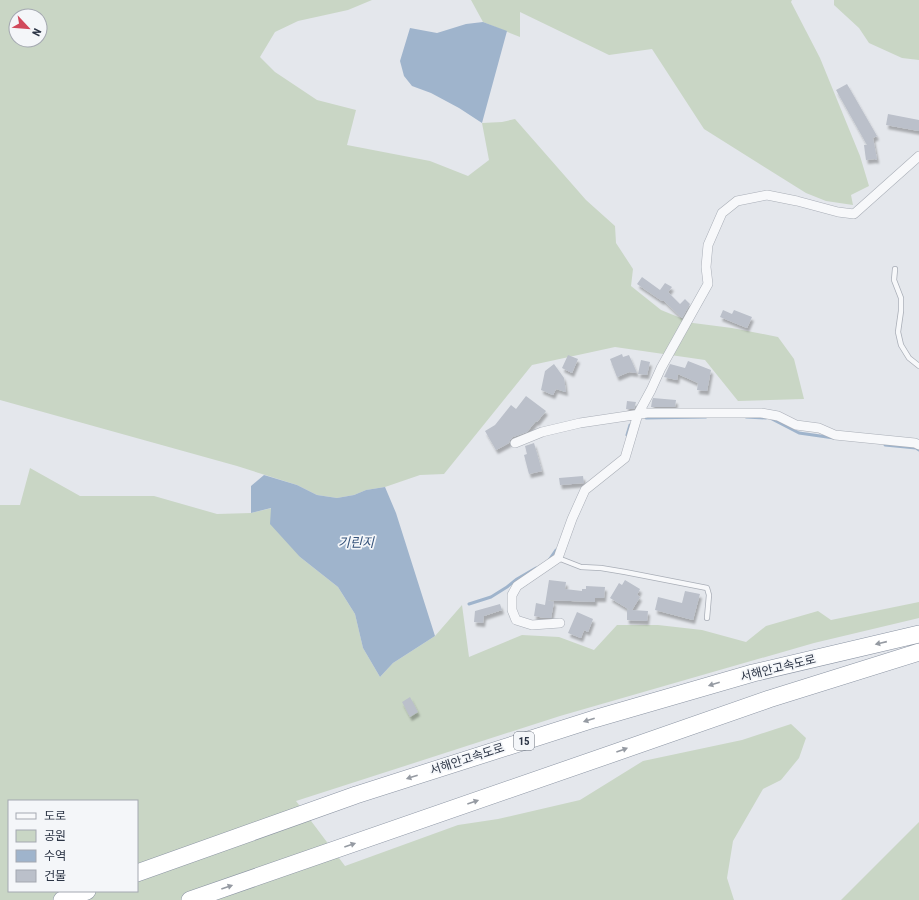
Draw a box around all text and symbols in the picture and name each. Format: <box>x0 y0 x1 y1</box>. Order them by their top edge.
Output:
north arrow <box>8 8 48 48</box>
text: N <box>29 26 44 38</box>
water label: 기린지 <box>338 535 375 550</box>
one-way arrow <box>875 640 887 646</box>
street label: 서해안고속도로 <box>739 652 817 684</box>
one-way arrow <box>708 681 720 687</box>
one-way arrow <box>583 717 595 723</box>
road number: 15 <box>514 732 534 750</box>
street label: 서해안고속도로 <box>428 740 506 778</box>
one-way arrow <box>617 747 629 753</box>
one-way arrow <box>406 774 418 780</box>
one-way arrow <box>467 799 479 805</box>
legend <box>8 800 138 892</box>
text: 도로 <box>44 809 66 823</box>
text: 공원 <box>44 829 66 843</box>
one-way arrow <box>345 841 357 847</box>
text: 수역 <box>44 849 66 863</box>
text: 건물 <box>44 869 66 883</box>
one-way arrow <box>222 884 234 890</box>

